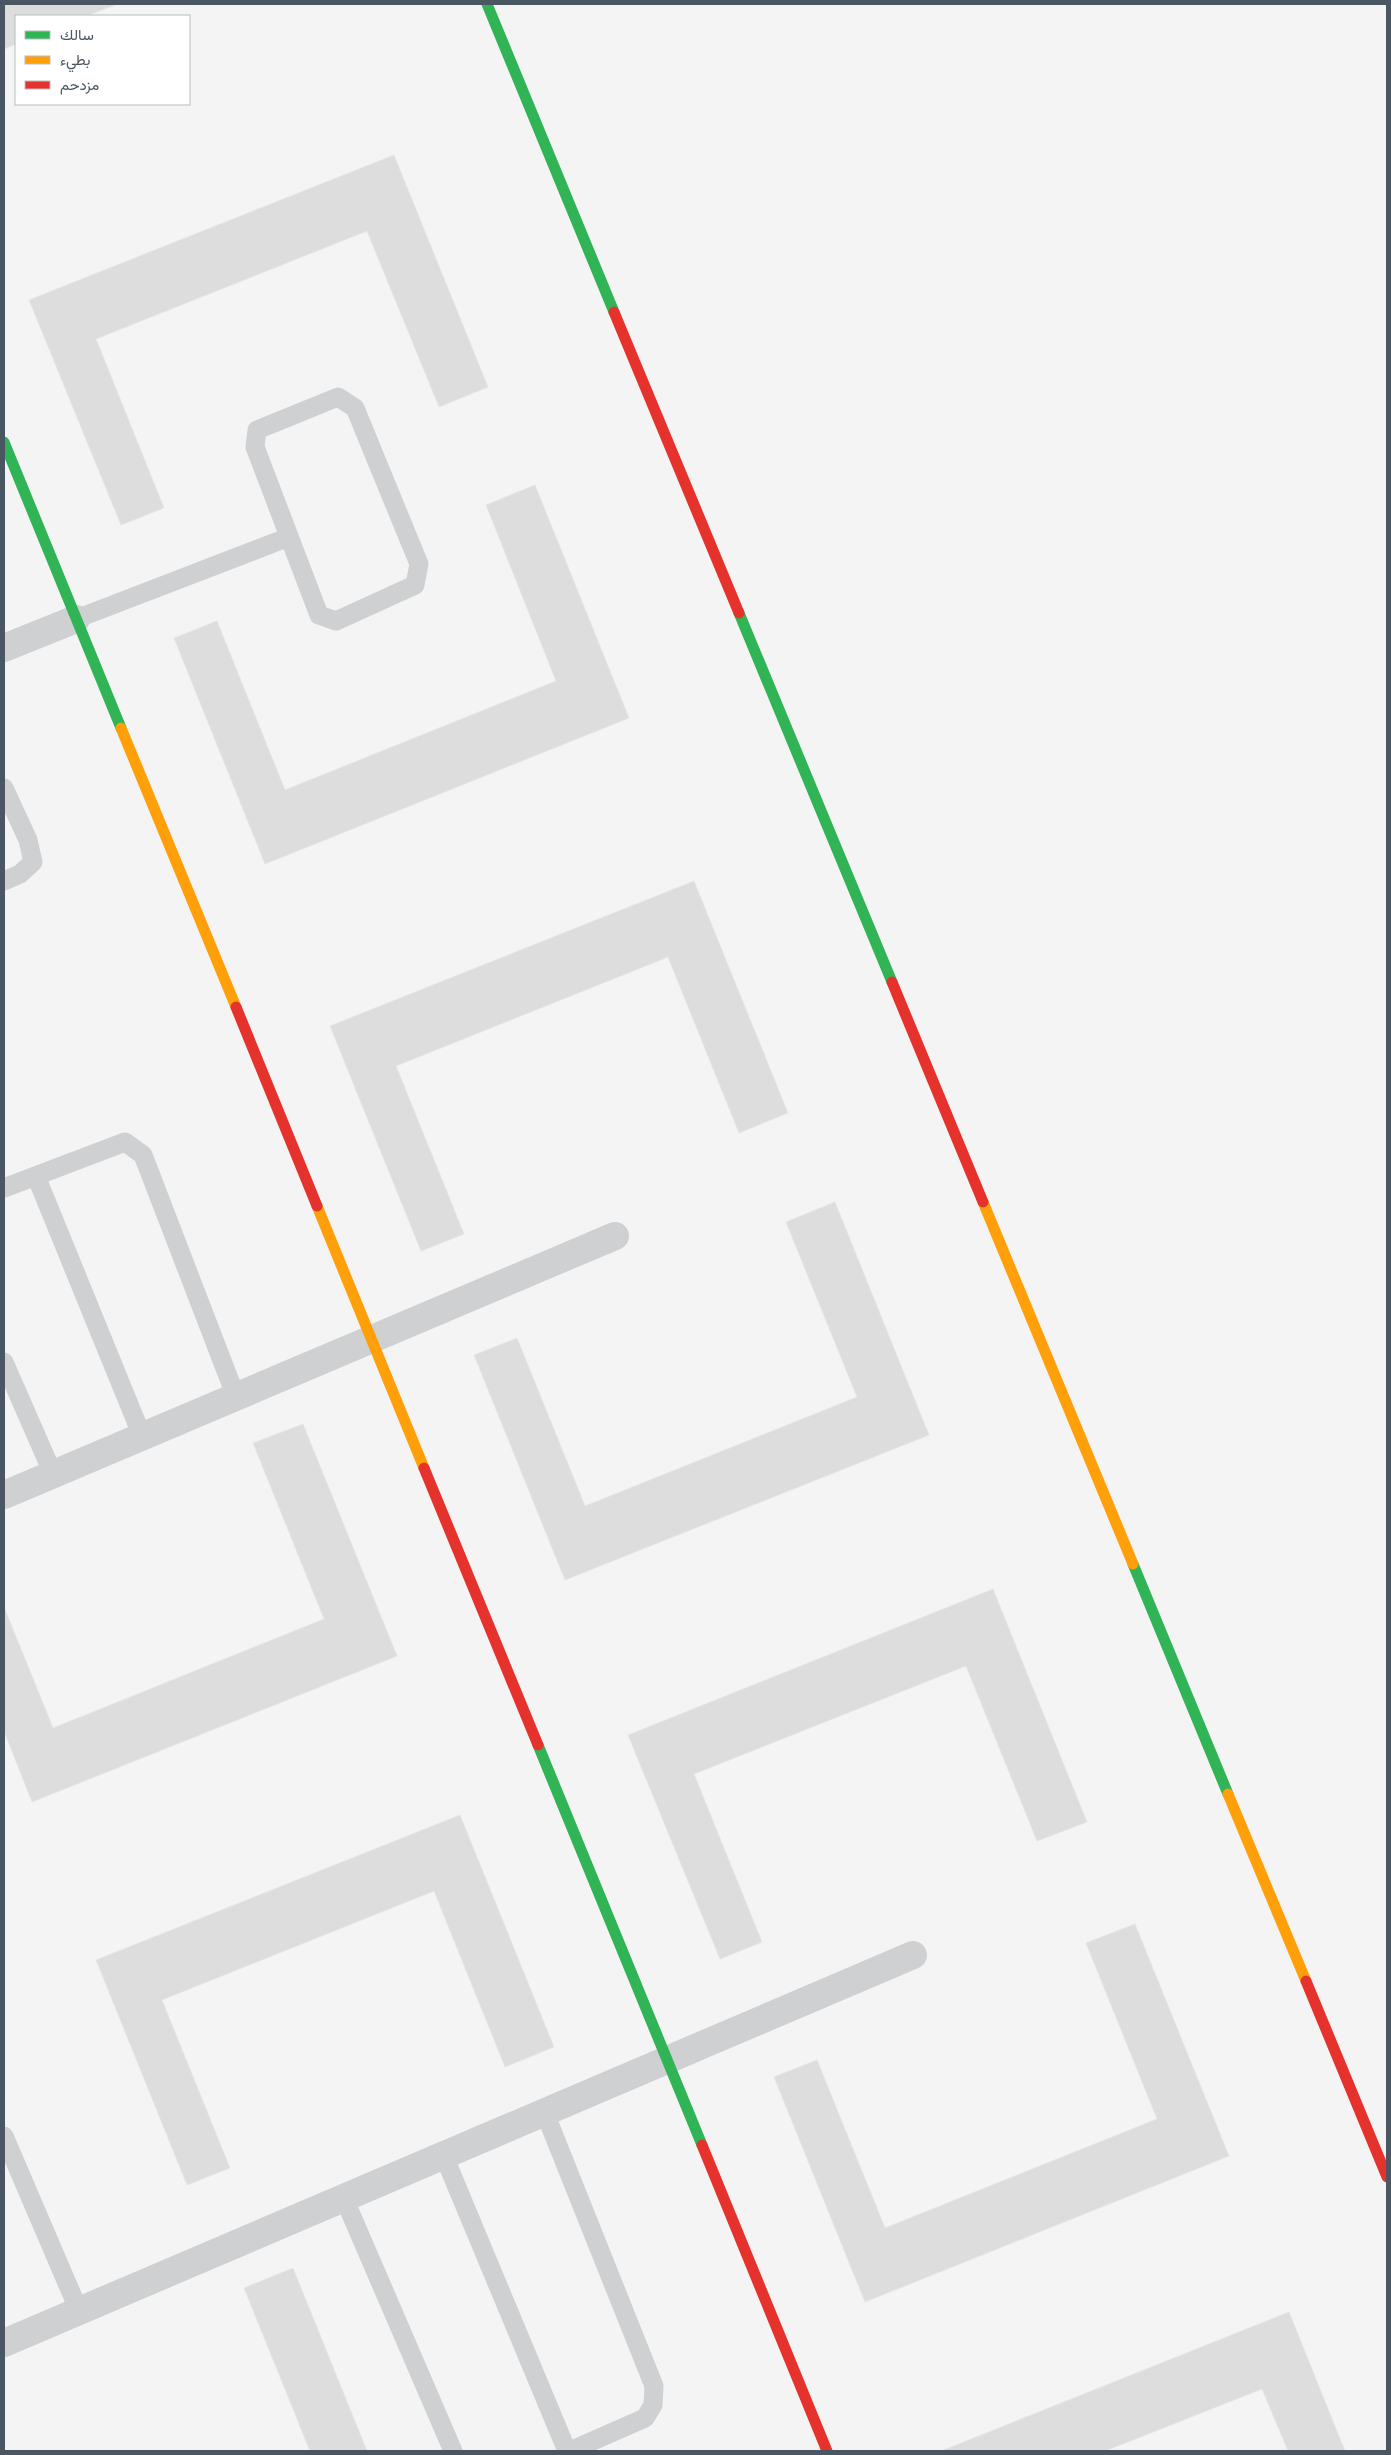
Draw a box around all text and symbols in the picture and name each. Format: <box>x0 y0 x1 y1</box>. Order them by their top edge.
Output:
legend <box>15 15 190 105</box>
text: سالك <box>60 26 94 44</box>
text: بطيء <box>60 51 90 73</box>
text: مزدحم <box>60 76 99 95</box>

